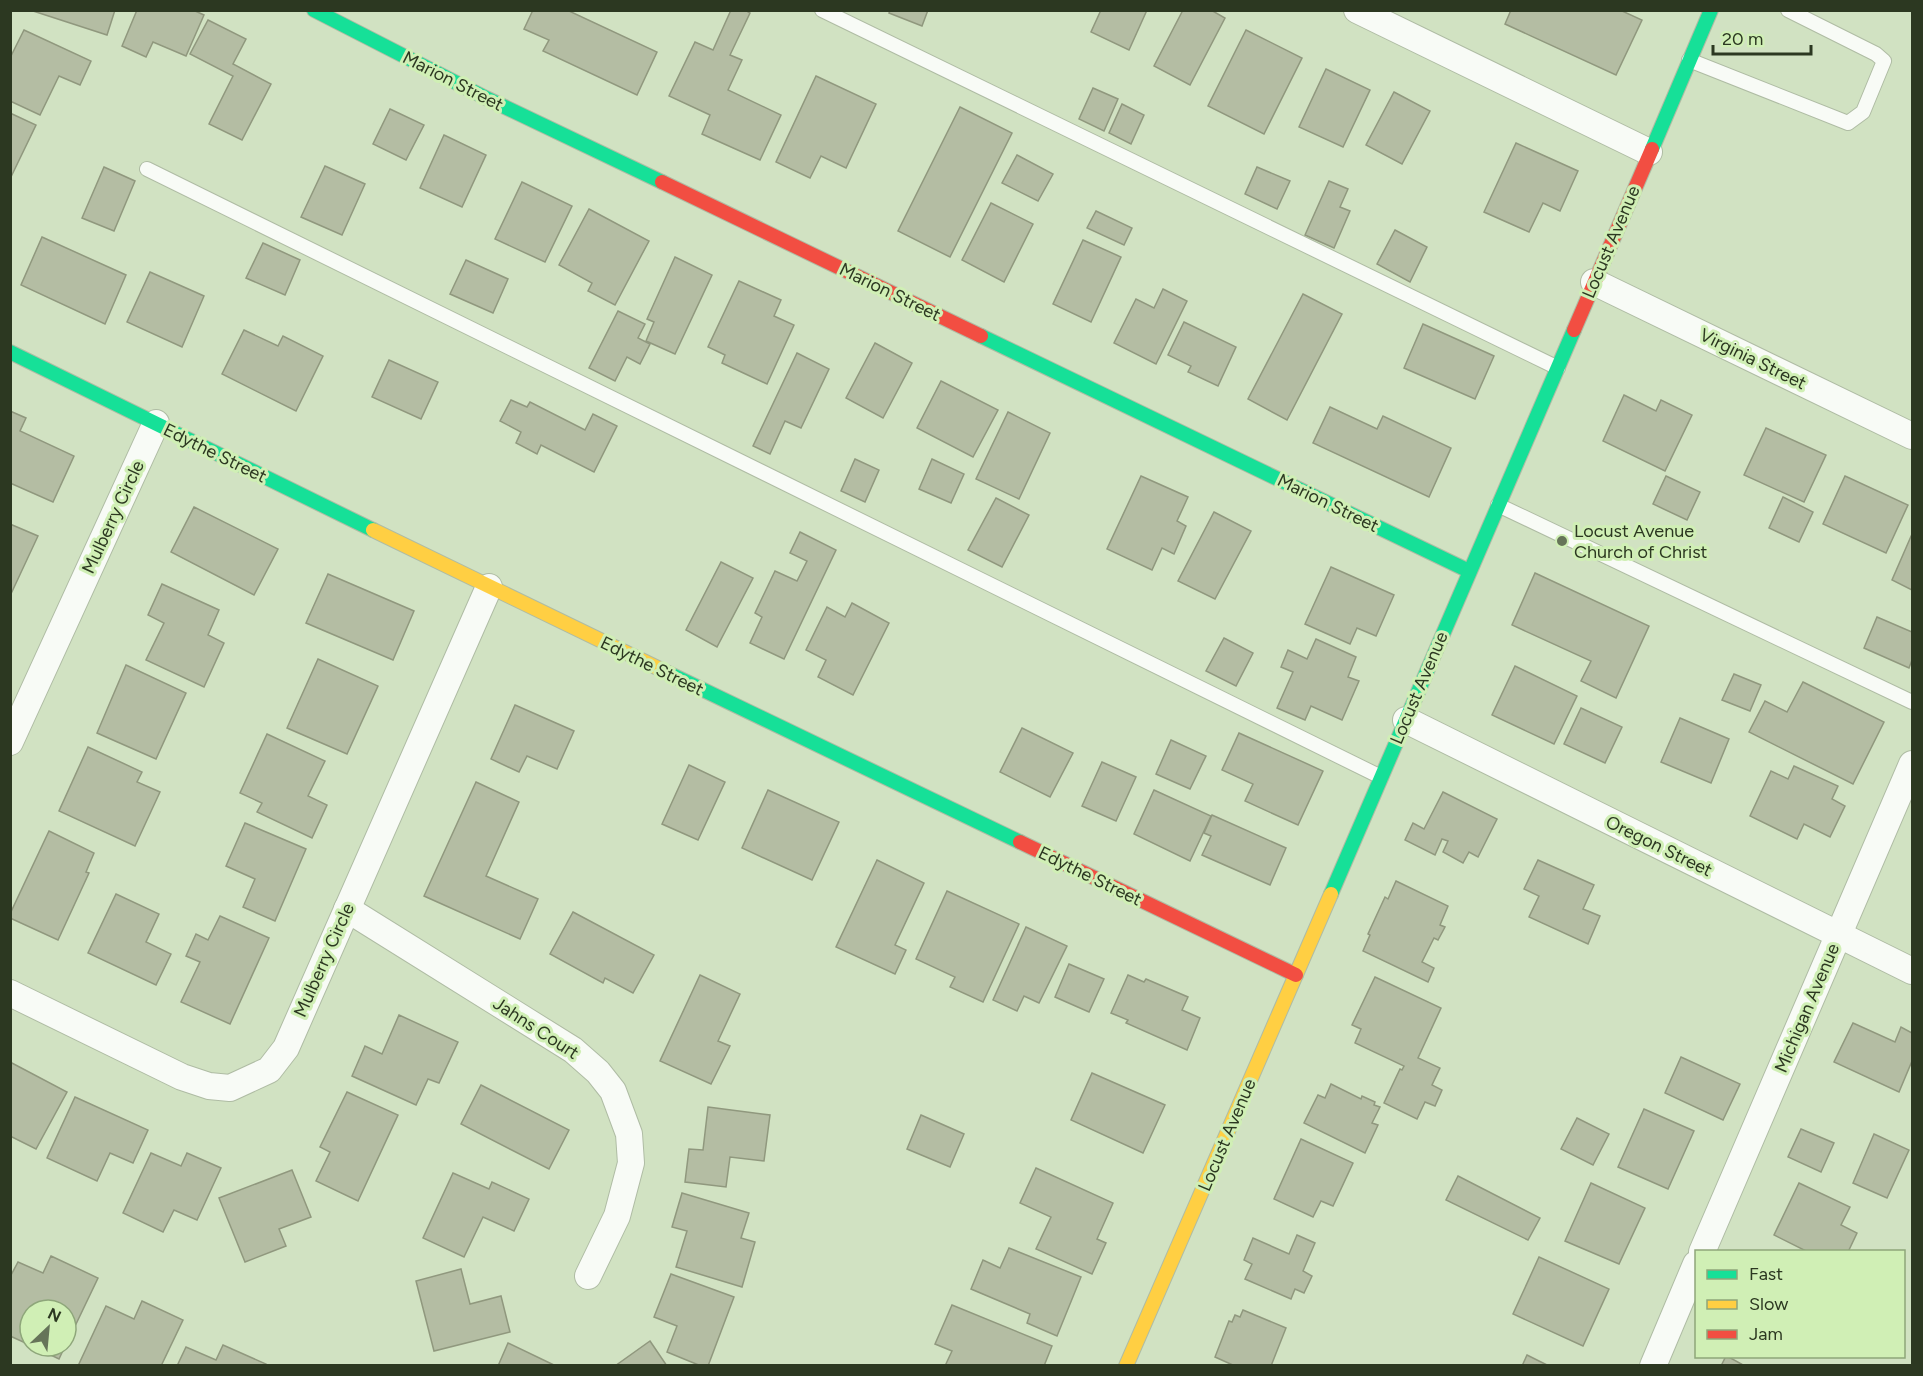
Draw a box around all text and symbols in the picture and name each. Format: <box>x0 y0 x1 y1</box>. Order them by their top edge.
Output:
scale bar <box>1713 18 1810 56</box>
text: 20 m <box>1722 28 1763 50</box>
street label: Marion Street <box>399 46 507 116</box>
street label: Locust Avenue <box>1577 182 1645 302</box>
street label: Marion Street <box>836 258 944 326</box>
street label: Virginia Street <box>1696 324 1810 394</box>
street label: Edythe Street <box>160 419 270 488</box>
street label: Mulberry Circle <box>77 457 149 577</box>
street label: Marion Street <box>1274 469 1382 537</box>
place label: Locust Avenue Church of Christ <box>1574 520 1708 563</box>
marker: Locust Avenue Church of Christ <box>1555 534 1569 548</box>
street label: Locust Avenue <box>1385 628 1453 748</box>
street label: Edythe Street <box>597 632 707 701</box>
street label: Oregon Street <box>1602 811 1716 881</box>
street label: Edythe Street <box>1035 842 1145 911</box>
street label: Mulberry Circle <box>289 899 359 1020</box>
street label: Michigan Avenue <box>1770 940 1844 1076</box>
street label: Jahns Court <box>489 992 583 1064</box>
street label: Locust Avenue <box>1193 1075 1261 1195</box>
legend <box>1695 1250 1905 1358</box>
text: Fast <box>1749 1263 1783 1285</box>
text: Slow <box>1749 1293 1788 1315</box>
north arrow <box>18 1298 78 1358</box>
text: N <box>45 1304 64 1326</box>
text: Jam <box>1749 1323 1783 1345</box>

